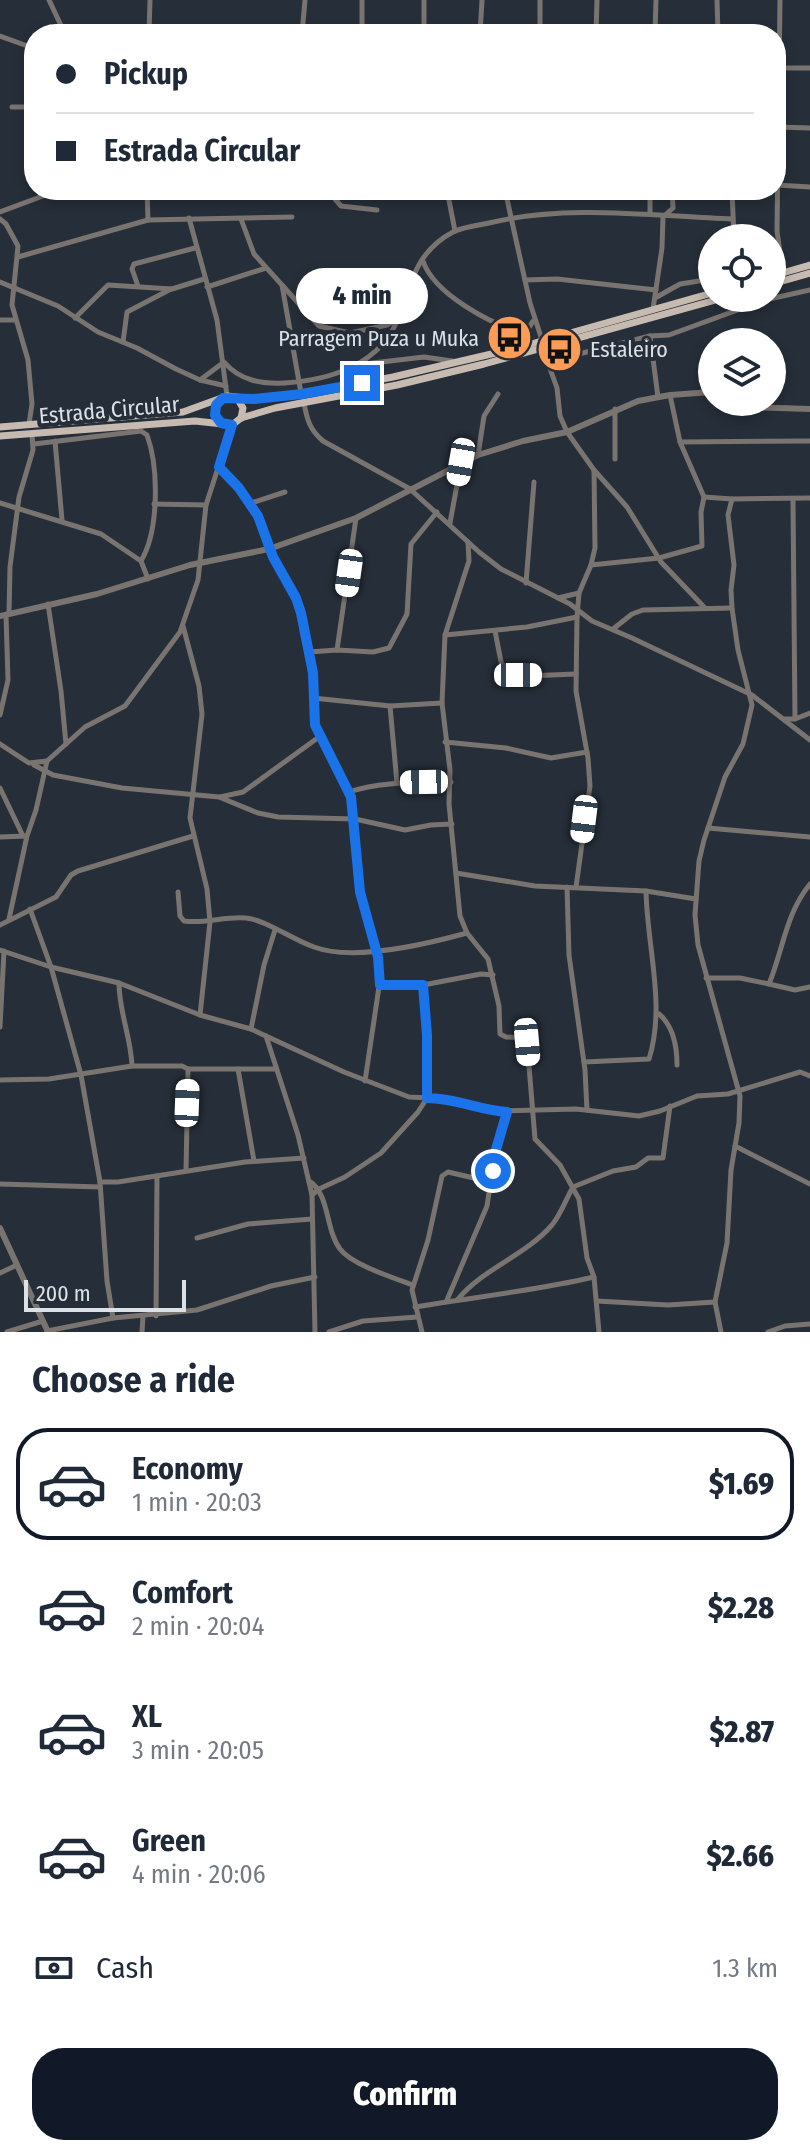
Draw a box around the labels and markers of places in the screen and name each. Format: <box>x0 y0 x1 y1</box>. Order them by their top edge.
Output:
bus stop icon: Parragem Puza u Muka <box>486 314 534 362</box>
place label: Parragem Puza u Muka <box>278 325 479 352</box>
bus stop icon: Estaleiro <box>535 325 583 373</box>
place label: Estaleiro <box>590 336 668 363</box>

